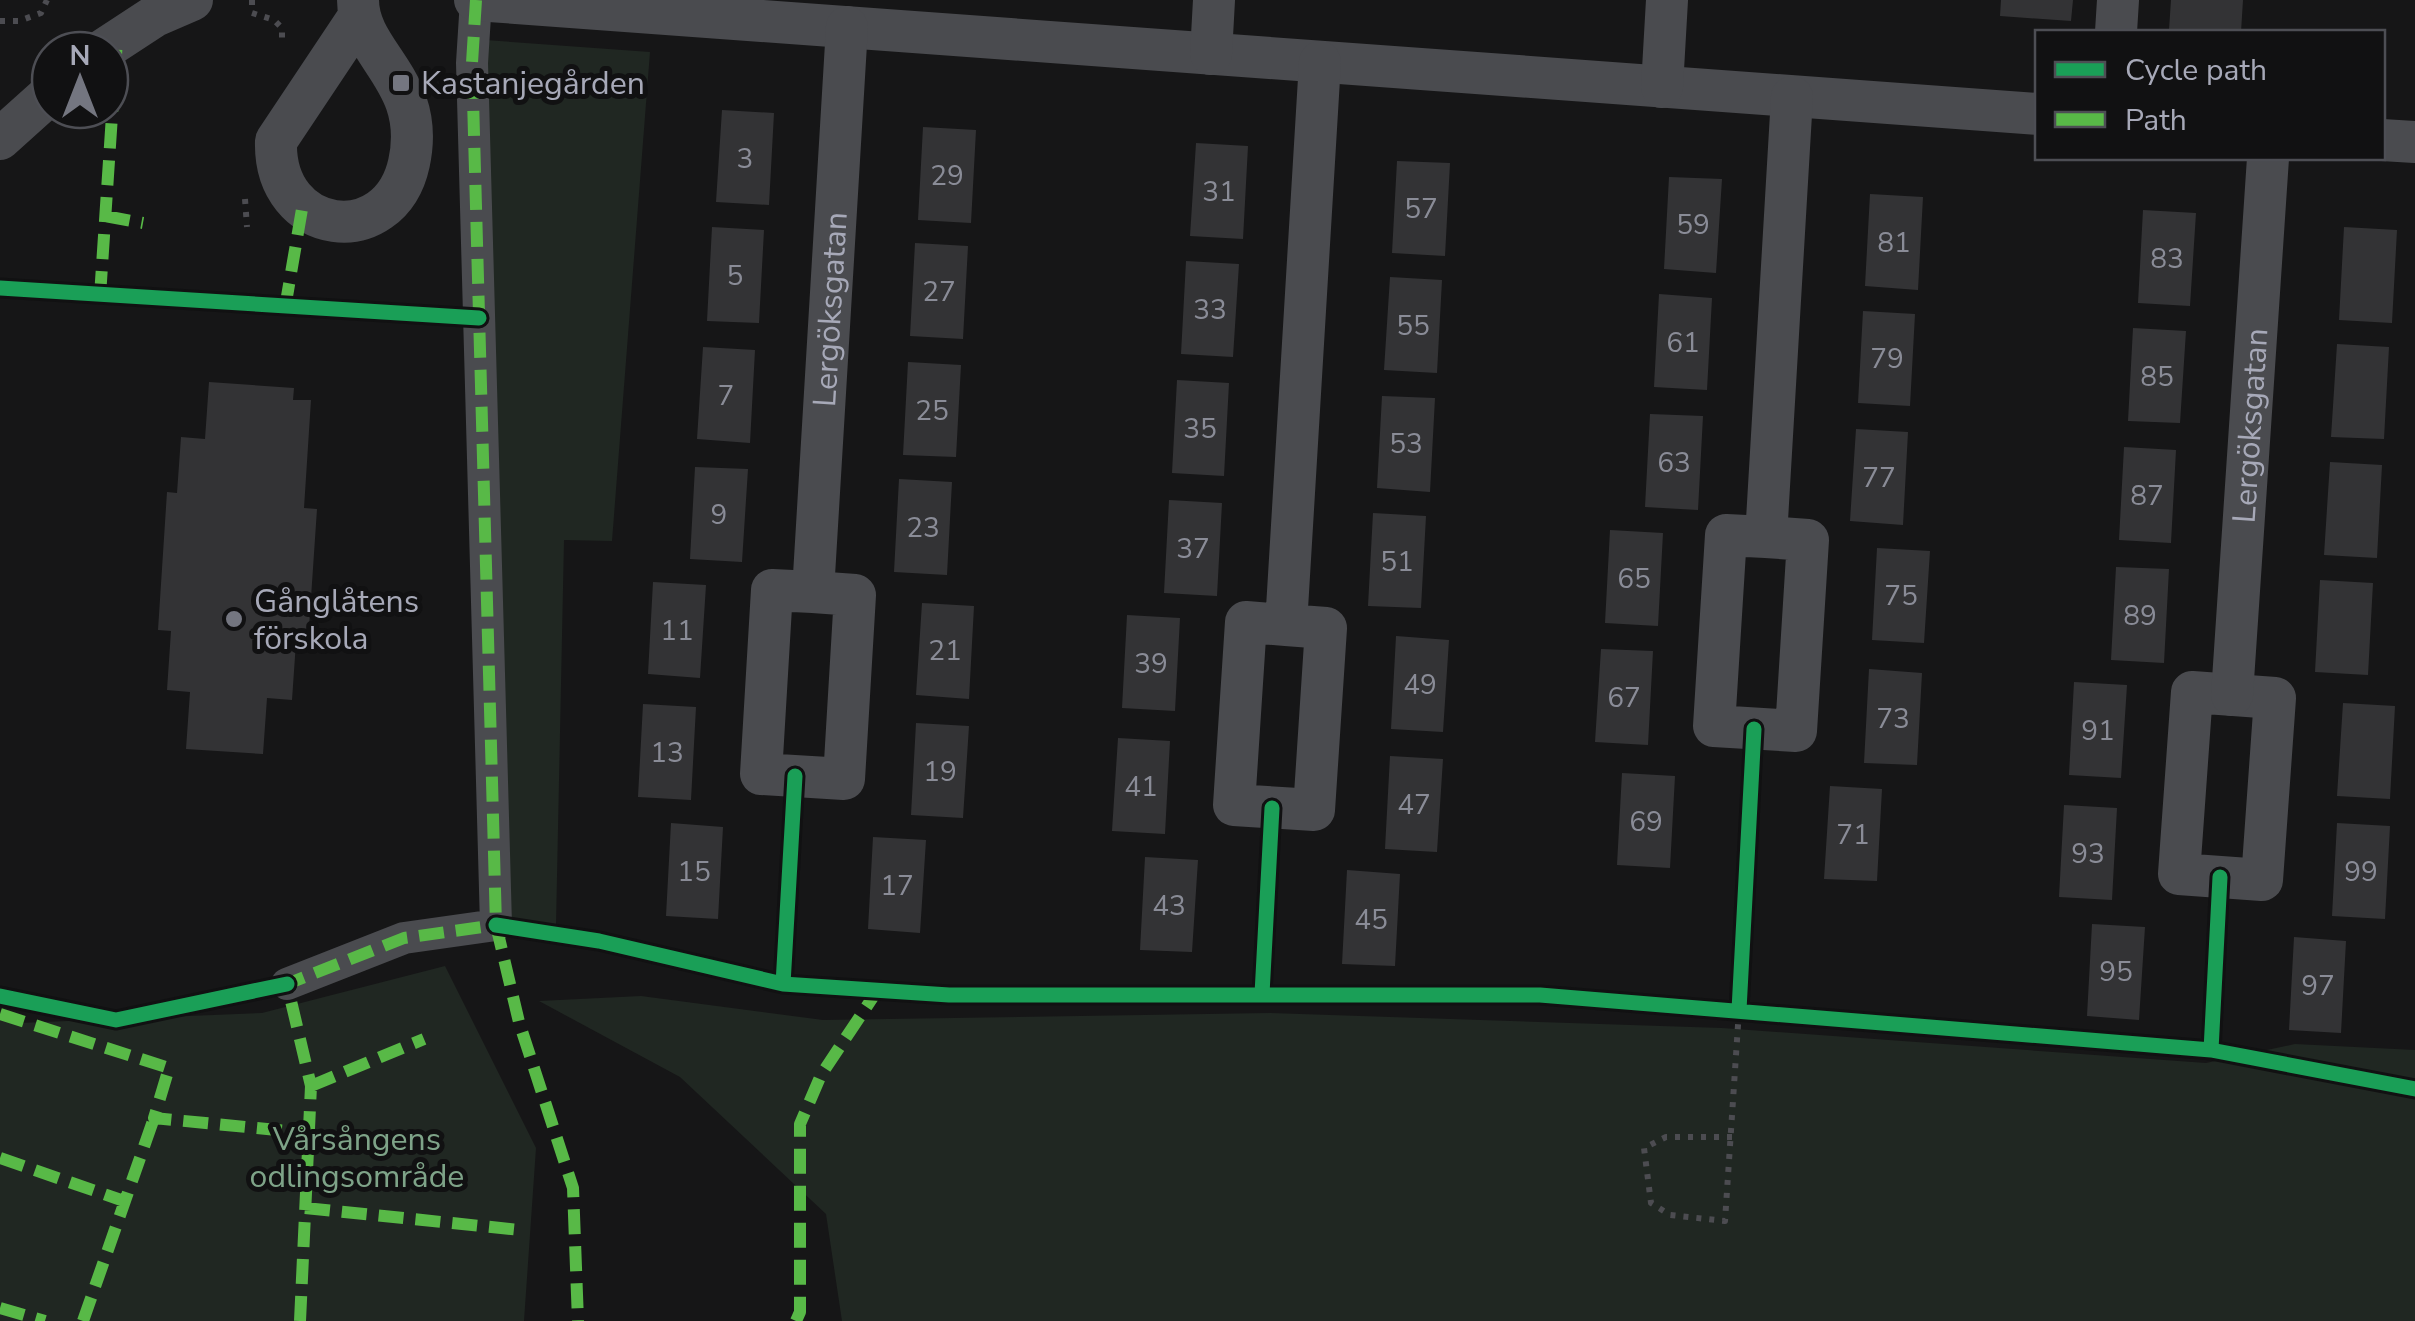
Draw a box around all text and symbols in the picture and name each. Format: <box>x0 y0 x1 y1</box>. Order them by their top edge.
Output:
north arrow <box>30 30 130 130</box>
legend <box>2035 30 2385 160</box>
text: N <box>70 37 90 75</box>
text: Cycle path <box>2125 50 2267 91</box>
place label: Kastanjegården <box>421 62 645 105</box>
marker: Kastanjegården <box>390 72 412 94</box>
text: Path <box>2125 100 2187 141</box>
house number: 3 <box>737 140 753 178</box>
house number: 29 <box>930 157 964 195</box>
house number: 31 <box>1202 173 1236 211</box>
house number: 57 <box>1404 190 1438 228</box>
house number: 59 <box>1676 206 1710 244</box>
street label: Lergöksgatan <box>803 211 858 408</box>
house number: 81 <box>1877 224 1911 262</box>
house number: 83 <box>2150 240 2184 278</box>
house number: 5 <box>727 257 743 295</box>
house number: 27 <box>922 273 956 311</box>
house number: 33 <box>1193 291 1227 329</box>
house number: 55 <box>1396 307 1430 345</box>
house number: 61 <box>1666 324 1700 362</box>
street label: Lergöksgatan <box>2223 327 2279 525</box>
house number: 79 <box>1870 340 1904 378</box>
house number: 85 <box>2140 358 2174 396</box>
house number: 7 <box>718 377 734 415</box>
house number: 25 <box>915 392 949 430</box>
house number: 35 <box>1183 410 1217 448</box>
house number: 53 <box>1389 425 1423 463</box>
house number: 63 <box>1657 444 1691 482</box>
house number: 77 <box>1862 459 1896 497</box>
house number: 87 <box>2130 477 2164 515</box>
house number: 9 <box>711 496 727 534</box>
house number: 23 <box>906 509 940 547</box>
house number: 37 <box>1176 530 1210 568</box>
house number: 51 <box>1380 543 1414 581</box>
house number: 65 <box>1617 560 1651 598</box>
house number: 75 <box>1884 577 1918 615</box>
place label: Gånglåtens förskola <box>254 580 419 660</box>
house number: 89 <box>2123 597 2157 635</box>
marker: Gånglåtens förskola <box>223 608 245 630</box>
house number: 11 <box>660 612 694 650</box>
house number: 21 <box>928 632 962 670</box>
house number: 39 <box>1134 645 1168 683</box>
house number: 49 <box>1403 666 1437 704</box>
house number: 67 <box>1607 679 1641 717</box>
house number: 73 <box>1876 700 1910 738</box>
house number: 91 <box>2081 712 2115 750</box>
house number: 13 <box>650 734 684 772</box>
house number: 19 <box>923 753 957 791</box>
house number: 41 <box>1124 768 1158 806</box>
house number: 47 <box>1397 786 1431 824</box>
house number: 69 <box>1629 803 1663 841</box>
house number: 71 <box>1836 816 1870 854</box>
house number: 93 <box>2071 835 2105 873</box>
house number: 15 <box>677 853 711 891</box>
house number: 99 <box>2344 853 2378 891</box>
house number: 17 <box>880 867 914 905</box>
house number: 43 <box>1152 887 1186 925</box>
house number: 45 <box>1354 901 1388 939</box>
house number: 95 <box>2099 953 2133 991</box>
house number: 97 <box>2301 967 2335 1005</box>
park label: Vårsångens odlingsområde <box>250 1118 464 1198</box>

